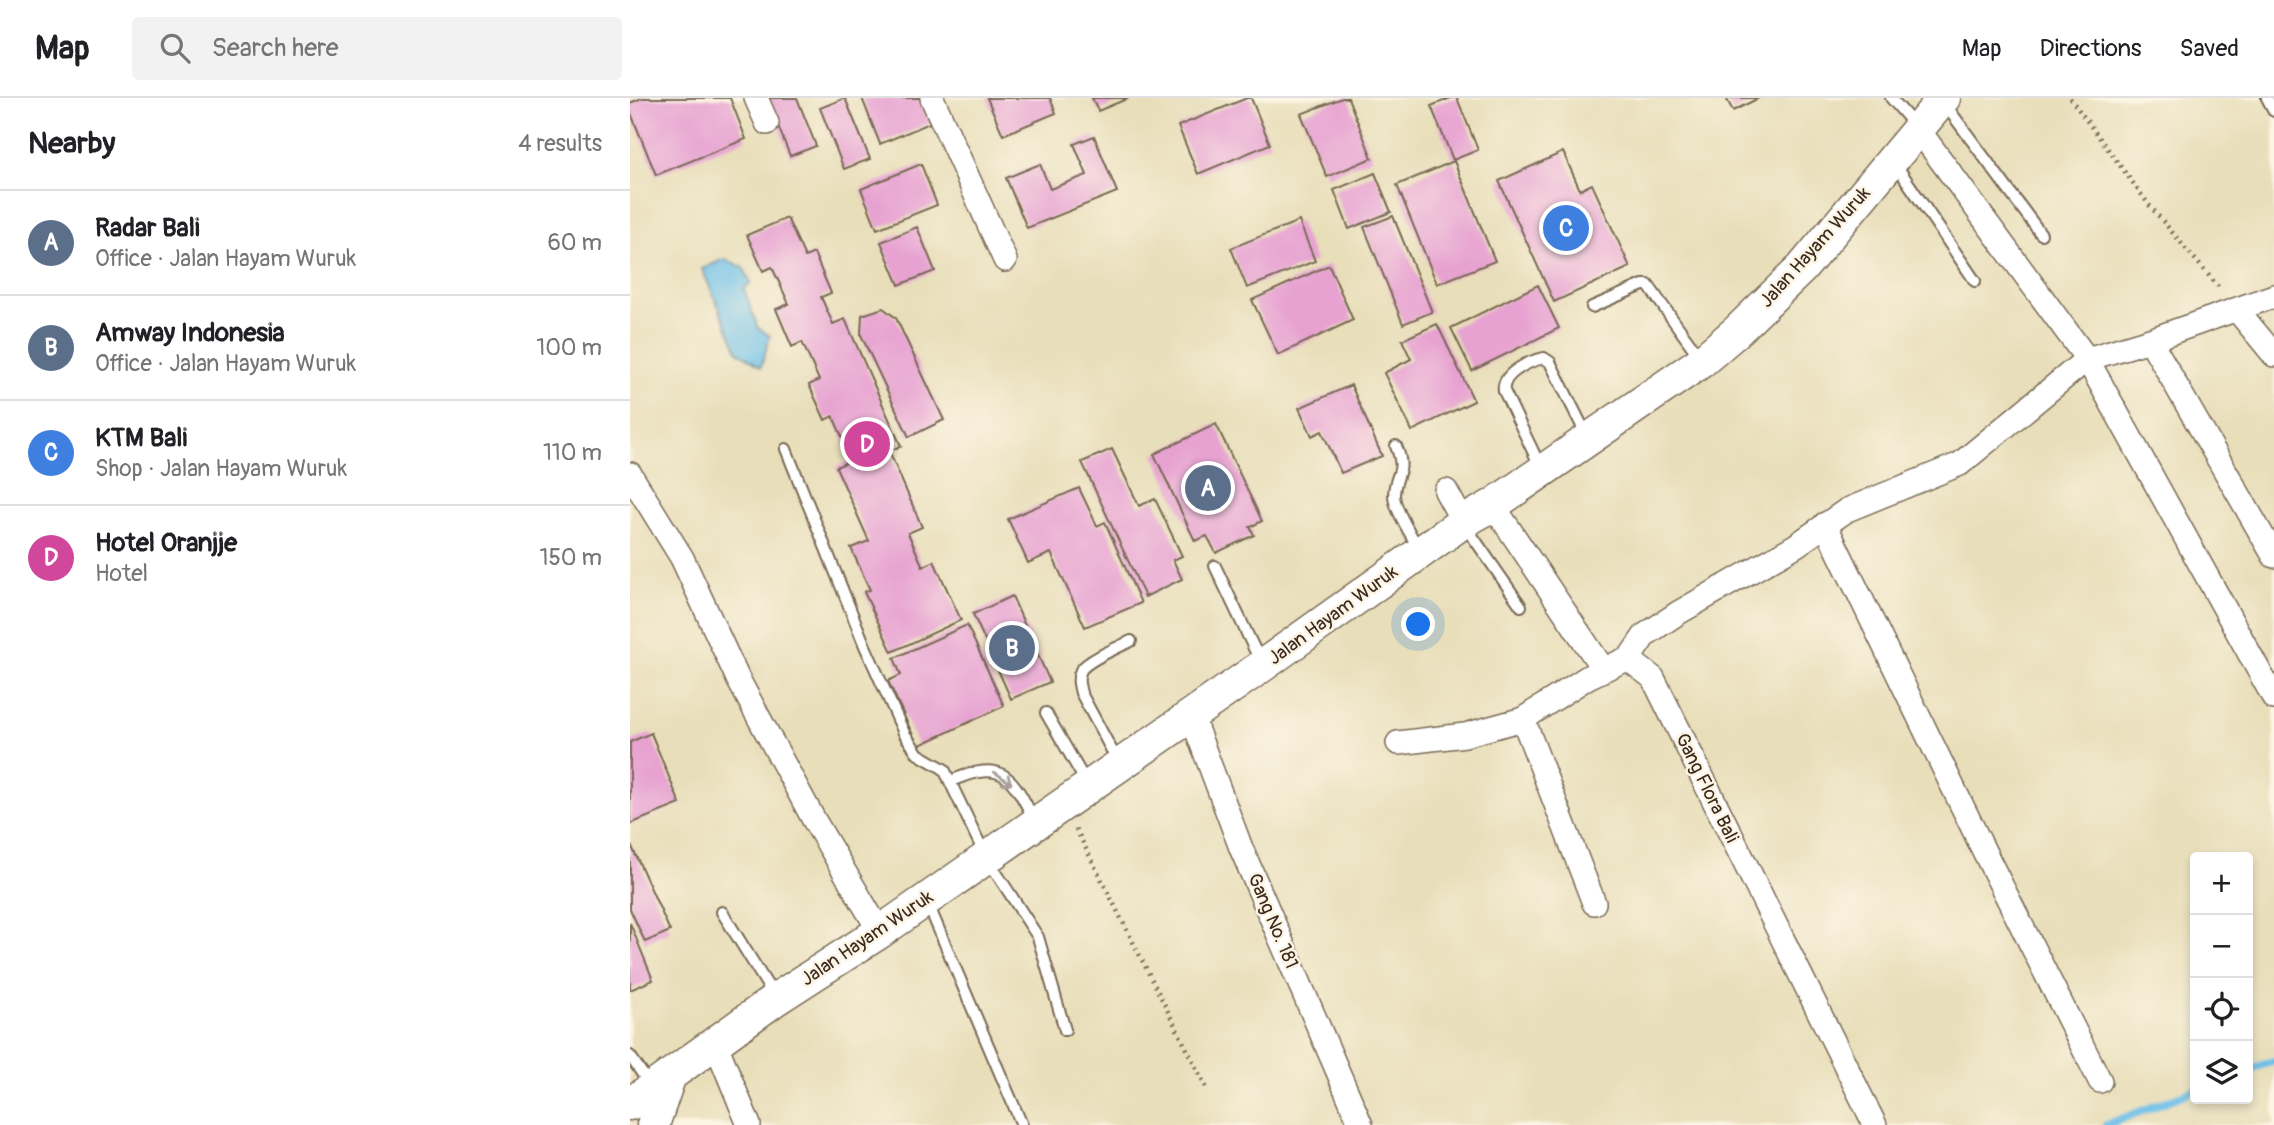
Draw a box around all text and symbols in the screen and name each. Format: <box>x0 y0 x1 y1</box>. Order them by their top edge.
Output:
search box <box>132 17 622 80</box>
text: Map <box>35 28 90 69</box>
icon: search <box>156 29 194 67</box>
text: Search here <box>212 32 339 64</box>
text: Map <box>1962 34 2002 63</box>
text: Directions <box>2040 34 2141 63</box>
text: Saved <box>2179 34 2239 63</box>
text: Nearby <box>28 125 115 162</box>
text: 4 results <box>518 129 602 158</box>
street label: Jalan Hayam Wuruk <box>1754 182 1876 312</box>
pin: C <box>1543 202 1589 254</box>
text: Radar Bali <box>95 212 200 244</box>
text: A <box>44 228 58 257</box>
text: 60 m <box>547 228 602 257</box>
text: Office · Jalan Hayam Wuruk <box>95 244 356 273</box>
text: Amway Indonesia <box>95 317 285 349</box>
text: B <box>44 333 58 362</box>
text: 100 m <box>536 333 602 362</box>
text: Office · Jalan Hayam Wuruk <box>95 349 356 378</box>
pin: D <box>844 418 890 470</box>
text: KTM Bali <box>95 422 187 454</box>
text: C <box>44 438 58 467</box>
text: 110 m <box>543 438 602 467</box>
text: Shop · Jalan Hayam Wuruk <box>95 454 347 483</box>
pin: A <box>1185 462 1231 514</box>
text: Hotel Oranjje <box>95 527 237 559</box>
text: D <box>44 543 58 572</box>
text: 150 m <box>539 543 602 572</box>
text: Hotel <box>95 559 148 588</box>
street label: Jalan Hayam Wuruk <box>1263 560 1403 670</box>
your location <box>1401 607 1435 641</box>
pin: B <box>989 622 1035 674</box>
street label: Gang Flora Bali <box>1670 729 1744 847</box>
one-way arrow <box>993 770 1012 785</box>
map controls <box>2190 852 2253 1104</box>
button: + <box>2190 852 2253 915</box>
street label: Gang No. 181 <box>1242 870 1304 972</box>
street label: Jalan Hayam Wuruk <box>796 885 938 991</box>
button: − <box>2190 915 2253 978</box>
button: locate <box>2190 978 2253 1041</box>
button: layers <box>2190 1041 2253 1104</box>

